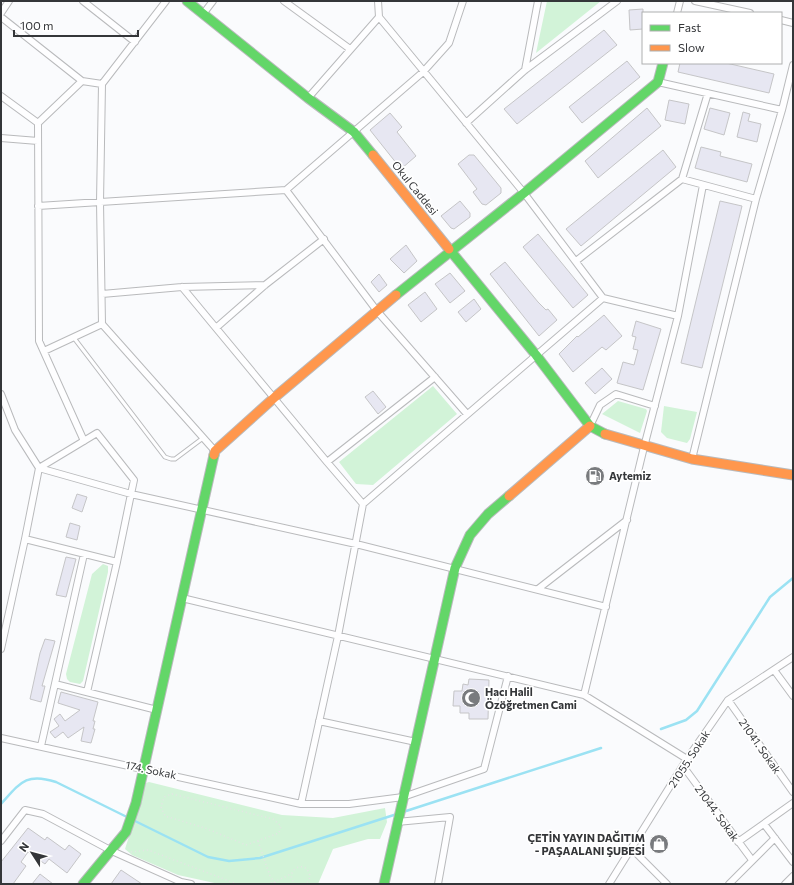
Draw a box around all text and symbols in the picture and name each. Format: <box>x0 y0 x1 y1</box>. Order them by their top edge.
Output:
scale bar <box>14 12 138 38</box>
legend <box>642 12 782 64</box>
text: 100 m <box>20 18 54 32</box>
text: Fast <box>678 20 701 34</box>
text: Slow <box>678 40 705 54</box>
street label: Okul Caddesi <box>390 158 441 217</box>
fuel station icon: Aytemiz <box>584 465 606 487</box>
place label: Aytemiz <box>609 469 651 482</box>
place label: Hacı Halil Özöğretmen Cami <box>485 685 577 711</box>
mosque icon: Hacı Halil Özöğretmen Cami <box>460 687 482 709</box>
street label: 21041. Sokak <box>737 716 784 776</box>
street label: 21055. Sokak <box>665 728 712 790</box>
street label: 174. Sokak <box>124 758 178 781</box>
street label: 21044. Sokak <box>693 782 742 843</box>
place label: ÇETİN YAYIN DAĞITIM - PAŞAALANI ŞUBESİ <box>528 830 645 857</box>
north arrow <box>12 833 52 873</box>
shop icon: ÇETİN YAYIN DAĞITIM - PAŞAALANI ŞUBESİ <box>648 833 670 855</box>
text: N <box>16 840 31 854</box>

